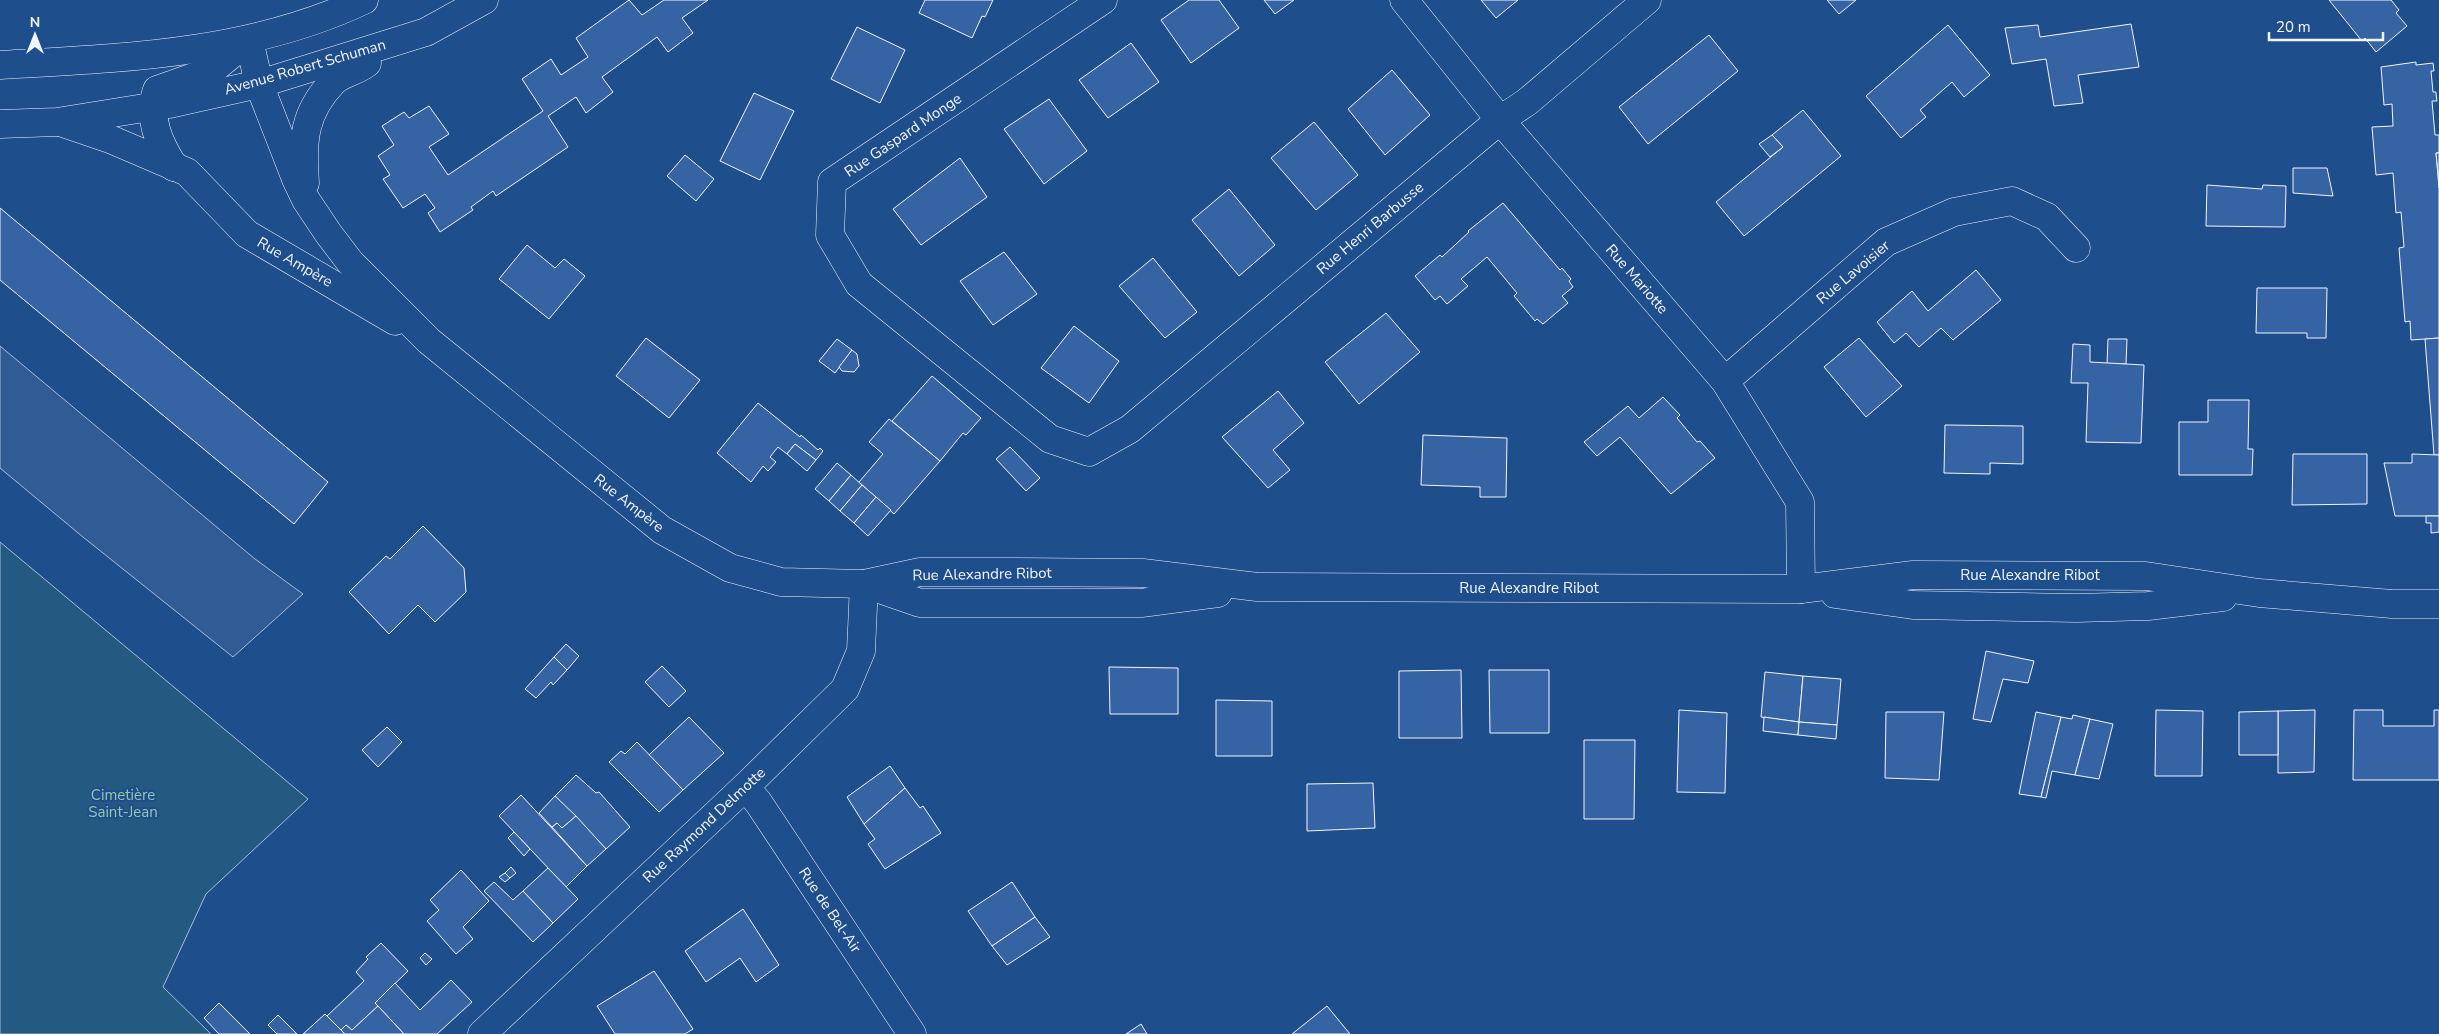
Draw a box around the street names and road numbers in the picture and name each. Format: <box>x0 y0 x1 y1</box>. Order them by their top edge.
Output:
street label: Avenue Robert Schuman <box>222 34 388 100</box>
street label: Rue Gaspard Monge <box>840 88 966 182</box>
street label: Rue Henri Barbusse <box>1312 177 1428 279</box>
street label: Rue Ampère <box>254 232 336 292</box>
street label: Rue Lavoisier <box>1812 235 1894 309</box>
street label: Rue Mariotte <box>1601 240 1673 318</box>
street label: Rue Ampère <box>590 469 668 537</box>
street label: Rue Alexandre Ribot <box>912 563 1053 585</box>
street label: Rue Alexandre Ribot <box>1960 565 2100 585</box>
street label: Rue Alexandre Ribot <box>1459 578 1599 598</box>
street label: Rue Raymond Delmotte <box>638 763 770 887</box>
street label: Rue de Bel-Air <box>794 863 866 957</box>

